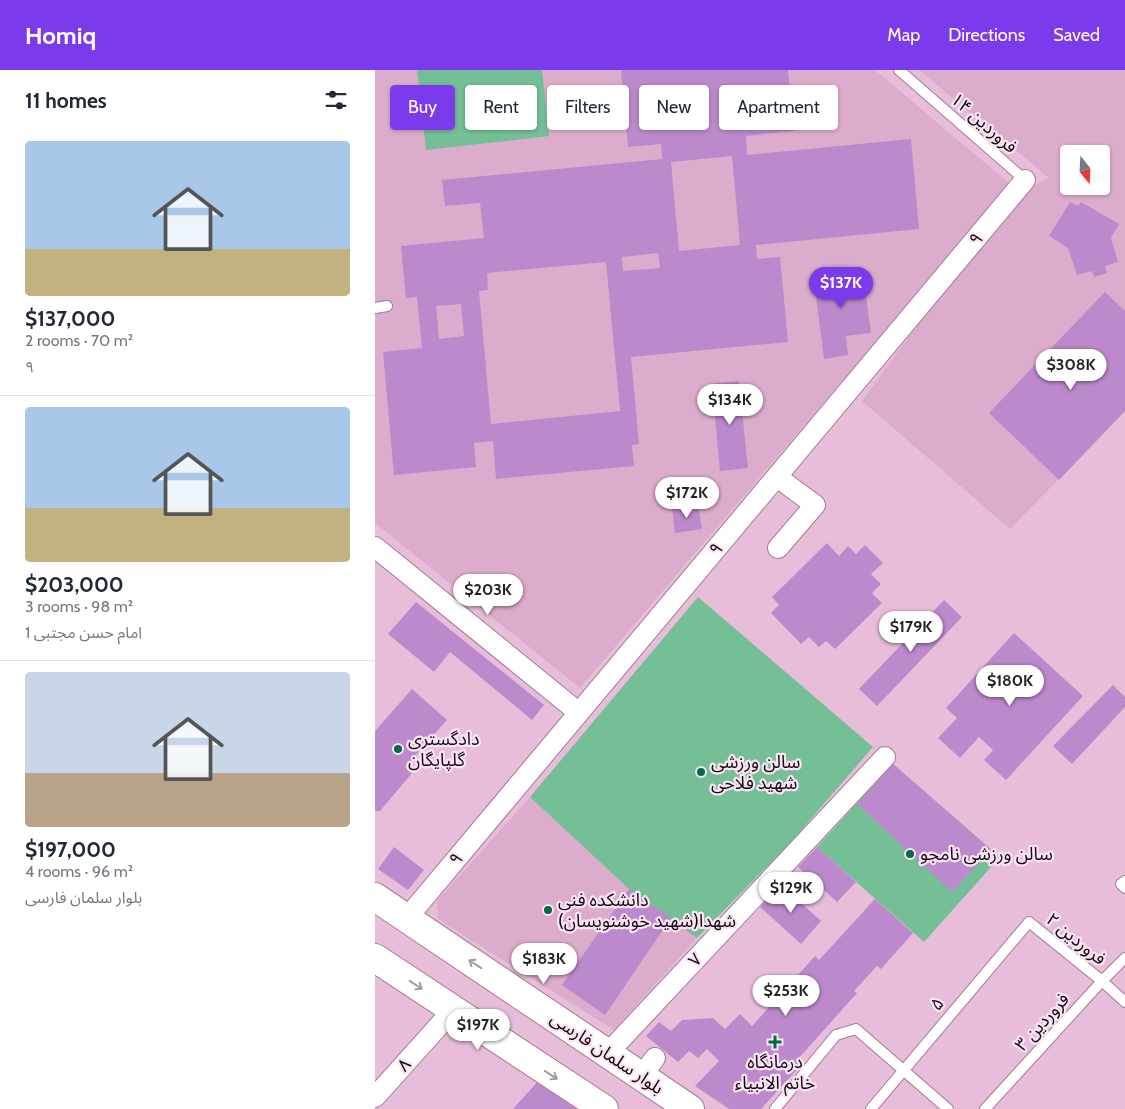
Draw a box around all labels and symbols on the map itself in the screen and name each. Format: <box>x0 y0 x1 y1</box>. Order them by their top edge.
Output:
street label: فروردین ۱۴ <box>946 88 1022 158</box>
north arrow <box>1060 145 1110 195</box>
street label: ۹ <box>964 228 988 250</box>
pin: $137K <box>806 266 876 309</box>
pin: $308K <box>1036 348 1106 391</box>
pin: $134K <box>695 384 765 426</box>
pin: $172K <box>652 476 722 519</box>
street label: ۹ <box>704 538 728 560</box>
pin: $203K <box>453 574 523 616</box>
pin: $179K <box>876 610 946 653</box>
pin: $180K <box>975 664 1045 707</box>
place label: دادگستری گلپایگان <box>408 728 480 771</box>
marker: دادگستری گلپایگان <box>392 743 404 755</box>
place label: سالن ورزشی شهید فلاحی <box>711 751 800 794</box>
marker: سالن ورزشی شهید فلاحی <box>695 766 707 778</box>
place label: سالن ورزشی نامجو <box>920 843 1053 865</box>
street label: ۹ <box>444 848 468 870</box>
marker: سالن ورزشی نامجو <box>904 848 916 860</box>
pin: $129K <box>756 872 826 914</box>
place label: دانشکده فنی شهدا(شهید خوشنویسان) <box>558 889 736 932</box>
marker: دانشکده فنی شهدا(شهید خوشنویسان) <box>542 904 554 916</box>
street label: فروردین ۲ <box>1042 908 1110 970</box>
pin: $183K <box>509 942 579 985</box>
street label: ۷ <box>683 949 707 971</box>
one-way arrow <box>468 959 482 969</box>
pin: $253K <box>751 974 821 1017</box>
one-way arrow <box>408 980 422 990</box>
street label: فروردین ۳ <box>1010 988 1074 1056</box>
street label: ۵ <box>925 993 949 1015</box>
street label: بلوار سلمان فارسی <box>546 1007 668 1099</box>
pin: $197K <box>443 1008 513 1051</box>
marker: درمانگاه خاتم الانبیاء <box>768 1035 782 1049</box>
place label: درمانگاه خاتم الانبیاء <box>735 1051 815 1096</box>
street label: ۸ <box>392 1054 416 1076</box>
one-way arrow <box>544 1070 558 1080</box>

